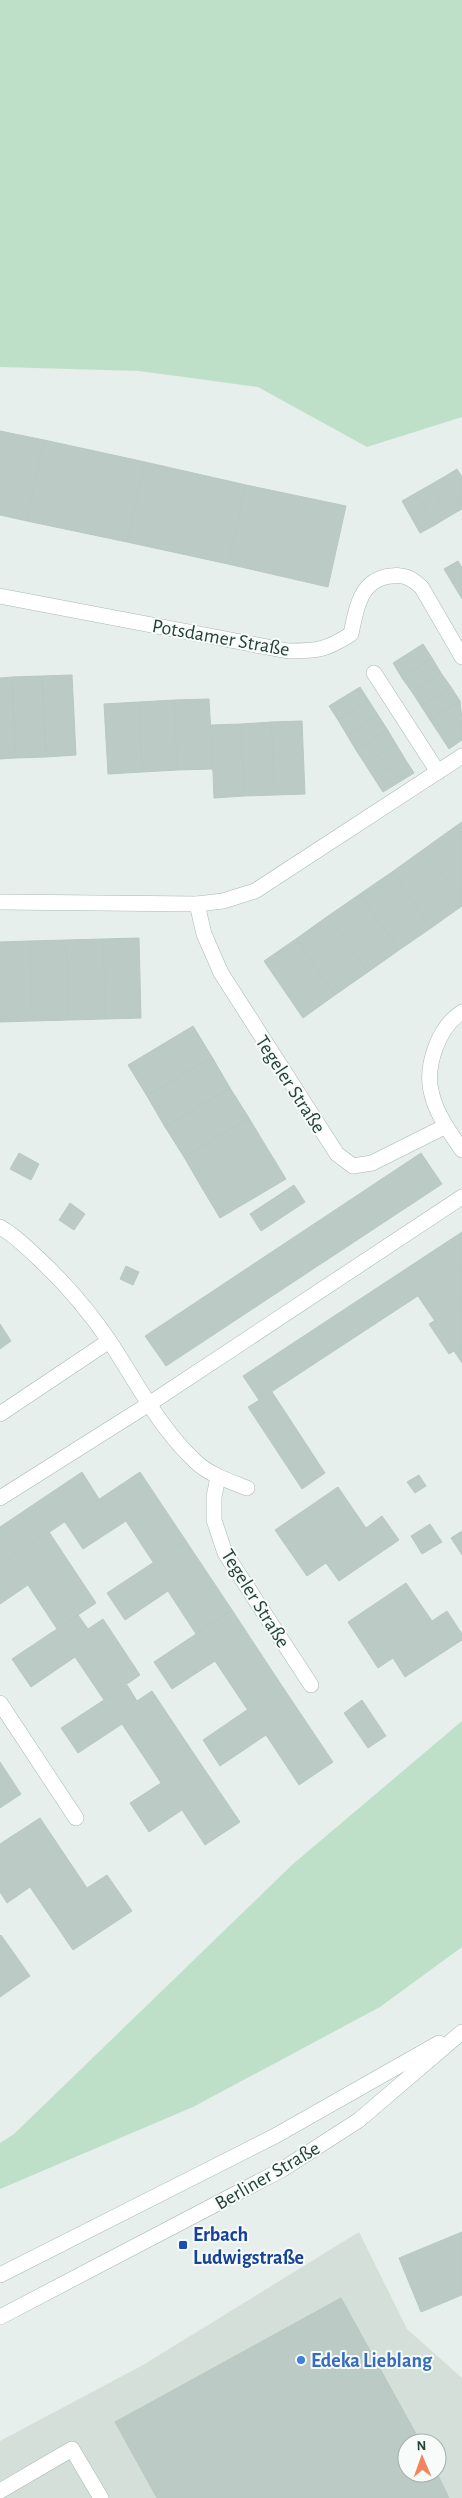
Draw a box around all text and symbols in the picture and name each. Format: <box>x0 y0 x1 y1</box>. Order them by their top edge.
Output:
street label: Potsdamer Straße <box>151 616 291 660</box>
street label: Tegeler Straße <box>251 1032 329 1137</box>
street label: Tegeler Straße <box>217 1546 293 1651</box>
street label: Berliner Straße <box>212 2138 323 2214</box>
place label: Erbach Ludwigstraße <box>193 2225 304 2268</box>
marker: Erbach Ludwigstraße <box>177 2239 189 2251</box>
place label: Edeka Lieblang <box>311 2351 433 2371</box>
marker: Edeka Lieblang <box>295 2354 307 2366</box>
north arrow <box>397 2433 447 2483</box>
text: N <box>416 2439 427 2453</box>

